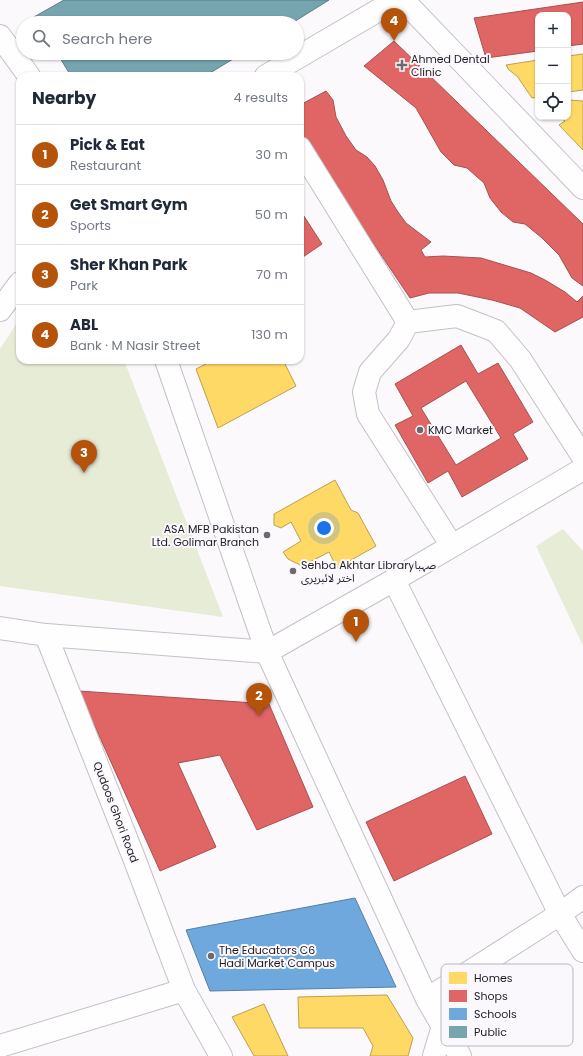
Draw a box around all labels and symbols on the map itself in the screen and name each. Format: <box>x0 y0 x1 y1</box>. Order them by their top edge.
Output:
pin: 4 <box>381 8 407 41</box>
place label: Ahmed Dental Clinic <box>411 51 490 80</box>
marker: Ahmed Dental Clinic <box>396 59 408 71</box>
place label: KMC Market <box>428 422 493 438</box>
marker: KMC Market <box>415 425 425 435</box>
pin: 3 <box>71 440 97 473</box>
your location <box>314 518 334 538</box>
place label: ASA MFB Pakistan Ltd. Golimar Branch <box>152 521 259 550</box>
marker: ASA MFB Pakistan Ltd. Golimar Branch <box>262 530 272 540</box>
place label: Sehba Akhtar Libraryصہبا اختر لائبریری <box>301 557 436 586</box>
marker: Sehba Akhtar Libraryصہبا اختر لائبریری <box>288 566 298 576</box>
pin: 1 <box>343 609 369 642</box>
pin: 2 <box>246 683 272 716</box>
street label: Qudoos Ghori Road <box>89 759 143 865</box>
place label: The Educators C6 Hadi Market Campus <box>219 942 335 971</box>
marker: The Educators C6 Hadi Market Campus <box>206 951 216 961</box>
legend <box>441 964 573 1046</box>
text: Homes <box>474 970 513 986</box>
text: Shops <box>474 988 508 1004</box>
text: Schools <box>474 1006 517 1022</box>
text: Public <box>474 1024 507 1040</box>

